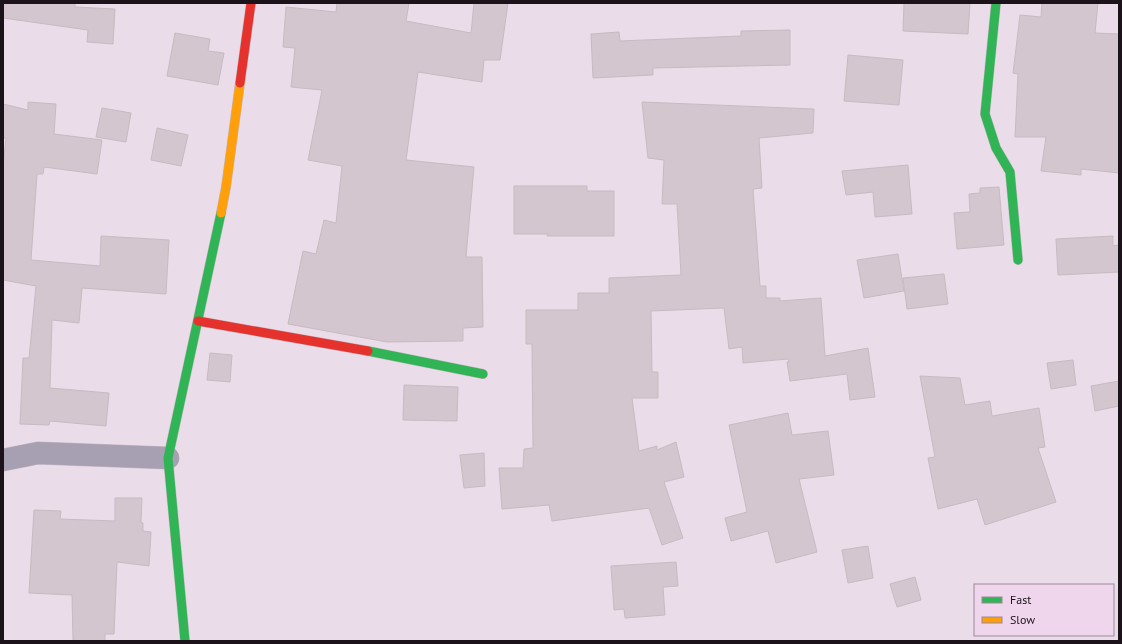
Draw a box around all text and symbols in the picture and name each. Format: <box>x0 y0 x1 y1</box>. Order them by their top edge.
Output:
legend <box>974 584 1114 636</box>
text: Fast <box>1010 592 1031 607</box>
text: Slow <box>1010 612 1035 627</box>

